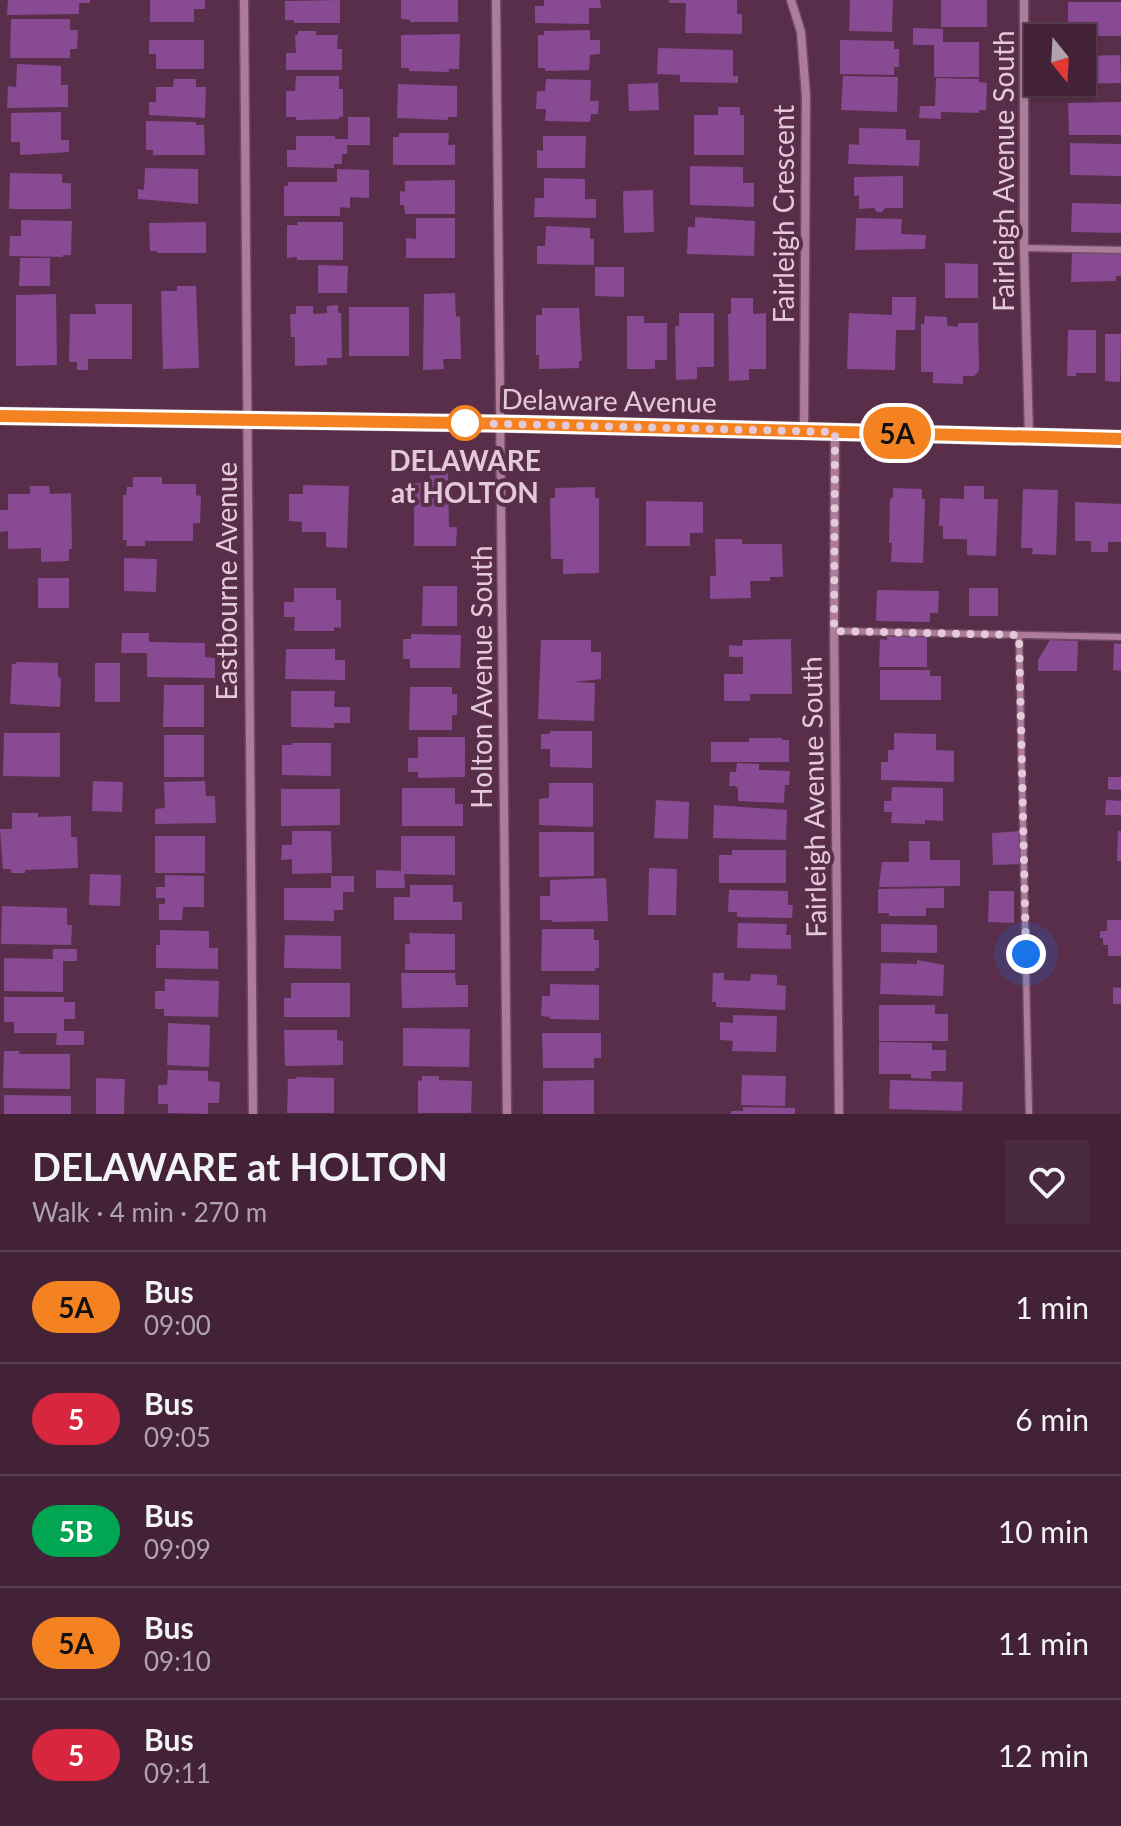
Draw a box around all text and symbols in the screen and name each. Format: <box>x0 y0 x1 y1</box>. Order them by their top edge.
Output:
north arrow <box>1024 24 1096 96</box>
map controls <box>1024 24 1096 96</box>
street label: Fairleigh Avenue South <box>986 30 1020 312</box>
street label: Fairleigh Crescent <box>766 105 800 323</box>
street label: Delaware Avenue <box>501 381 717 419</box>
marker: DELAWARE at HOLTON <box>448 406 482 440</box>
line badge: 5A <box>861 407 933 459</box>
text: 5A <box>879 416 915 450</box>
place label: DELAWARE at HOLTON <box>389 443 541 509</box>
street label: Eastbourne Avenue <box>209 462 243 700</box>
street label: Holton Avenue South <box>464 545 498 809</box>
street label: Fairleigh Avenue South <box>794 656 832 938</box>
your location <box>1006 934 1046 974</box>
button: heart <box>1005 1140 1089 1224</box>
text: DELAWARE at HOLTON <box>32 1143 448 1189</box>
text: Walk · 4 min · 270 m <box>32 1196 267 1228</box>
text: Bus <box>144 1273 194 1309</box>
text: 1 min <box>1015 1289 1089 1325</box>
text: 5A <box>58 1290 94 1324</box>
text: 09:00 <box>144 1309 211 1341</box>
text: Bus <box>144 1385 194 1421</box>
text: 6 min <box>1015 1401 1089 1437</box>
text: 5 <box>68 1402 84 1436</box>
text: 09:05 <box>144 1421 211 1453</box>
text: Bus <box>144 1497 194 1533</box>
text: 10 min <box>998 1513 1089 1549</box>
text: 5B <box>59 1514 93 1548</box>
text: 09:09 <box>144 1533 211 1565</box>
text: Bus <box>144 1609 194 1645</box>
text: 11 min <box>998 1625 1089 1661</box>
text: 5A <box>58 1626 94 1660</box>
text: 09:10 <box>144 1645 211 1677</box>
text: Bus <box>144 1721 194 1757</box>
text: 12 min <box>998 1737 1089 1773</box>
text: 5 <box>68 1738 84 1772</box>
text: 09:11 <box>144 1757 211 1789</box>

